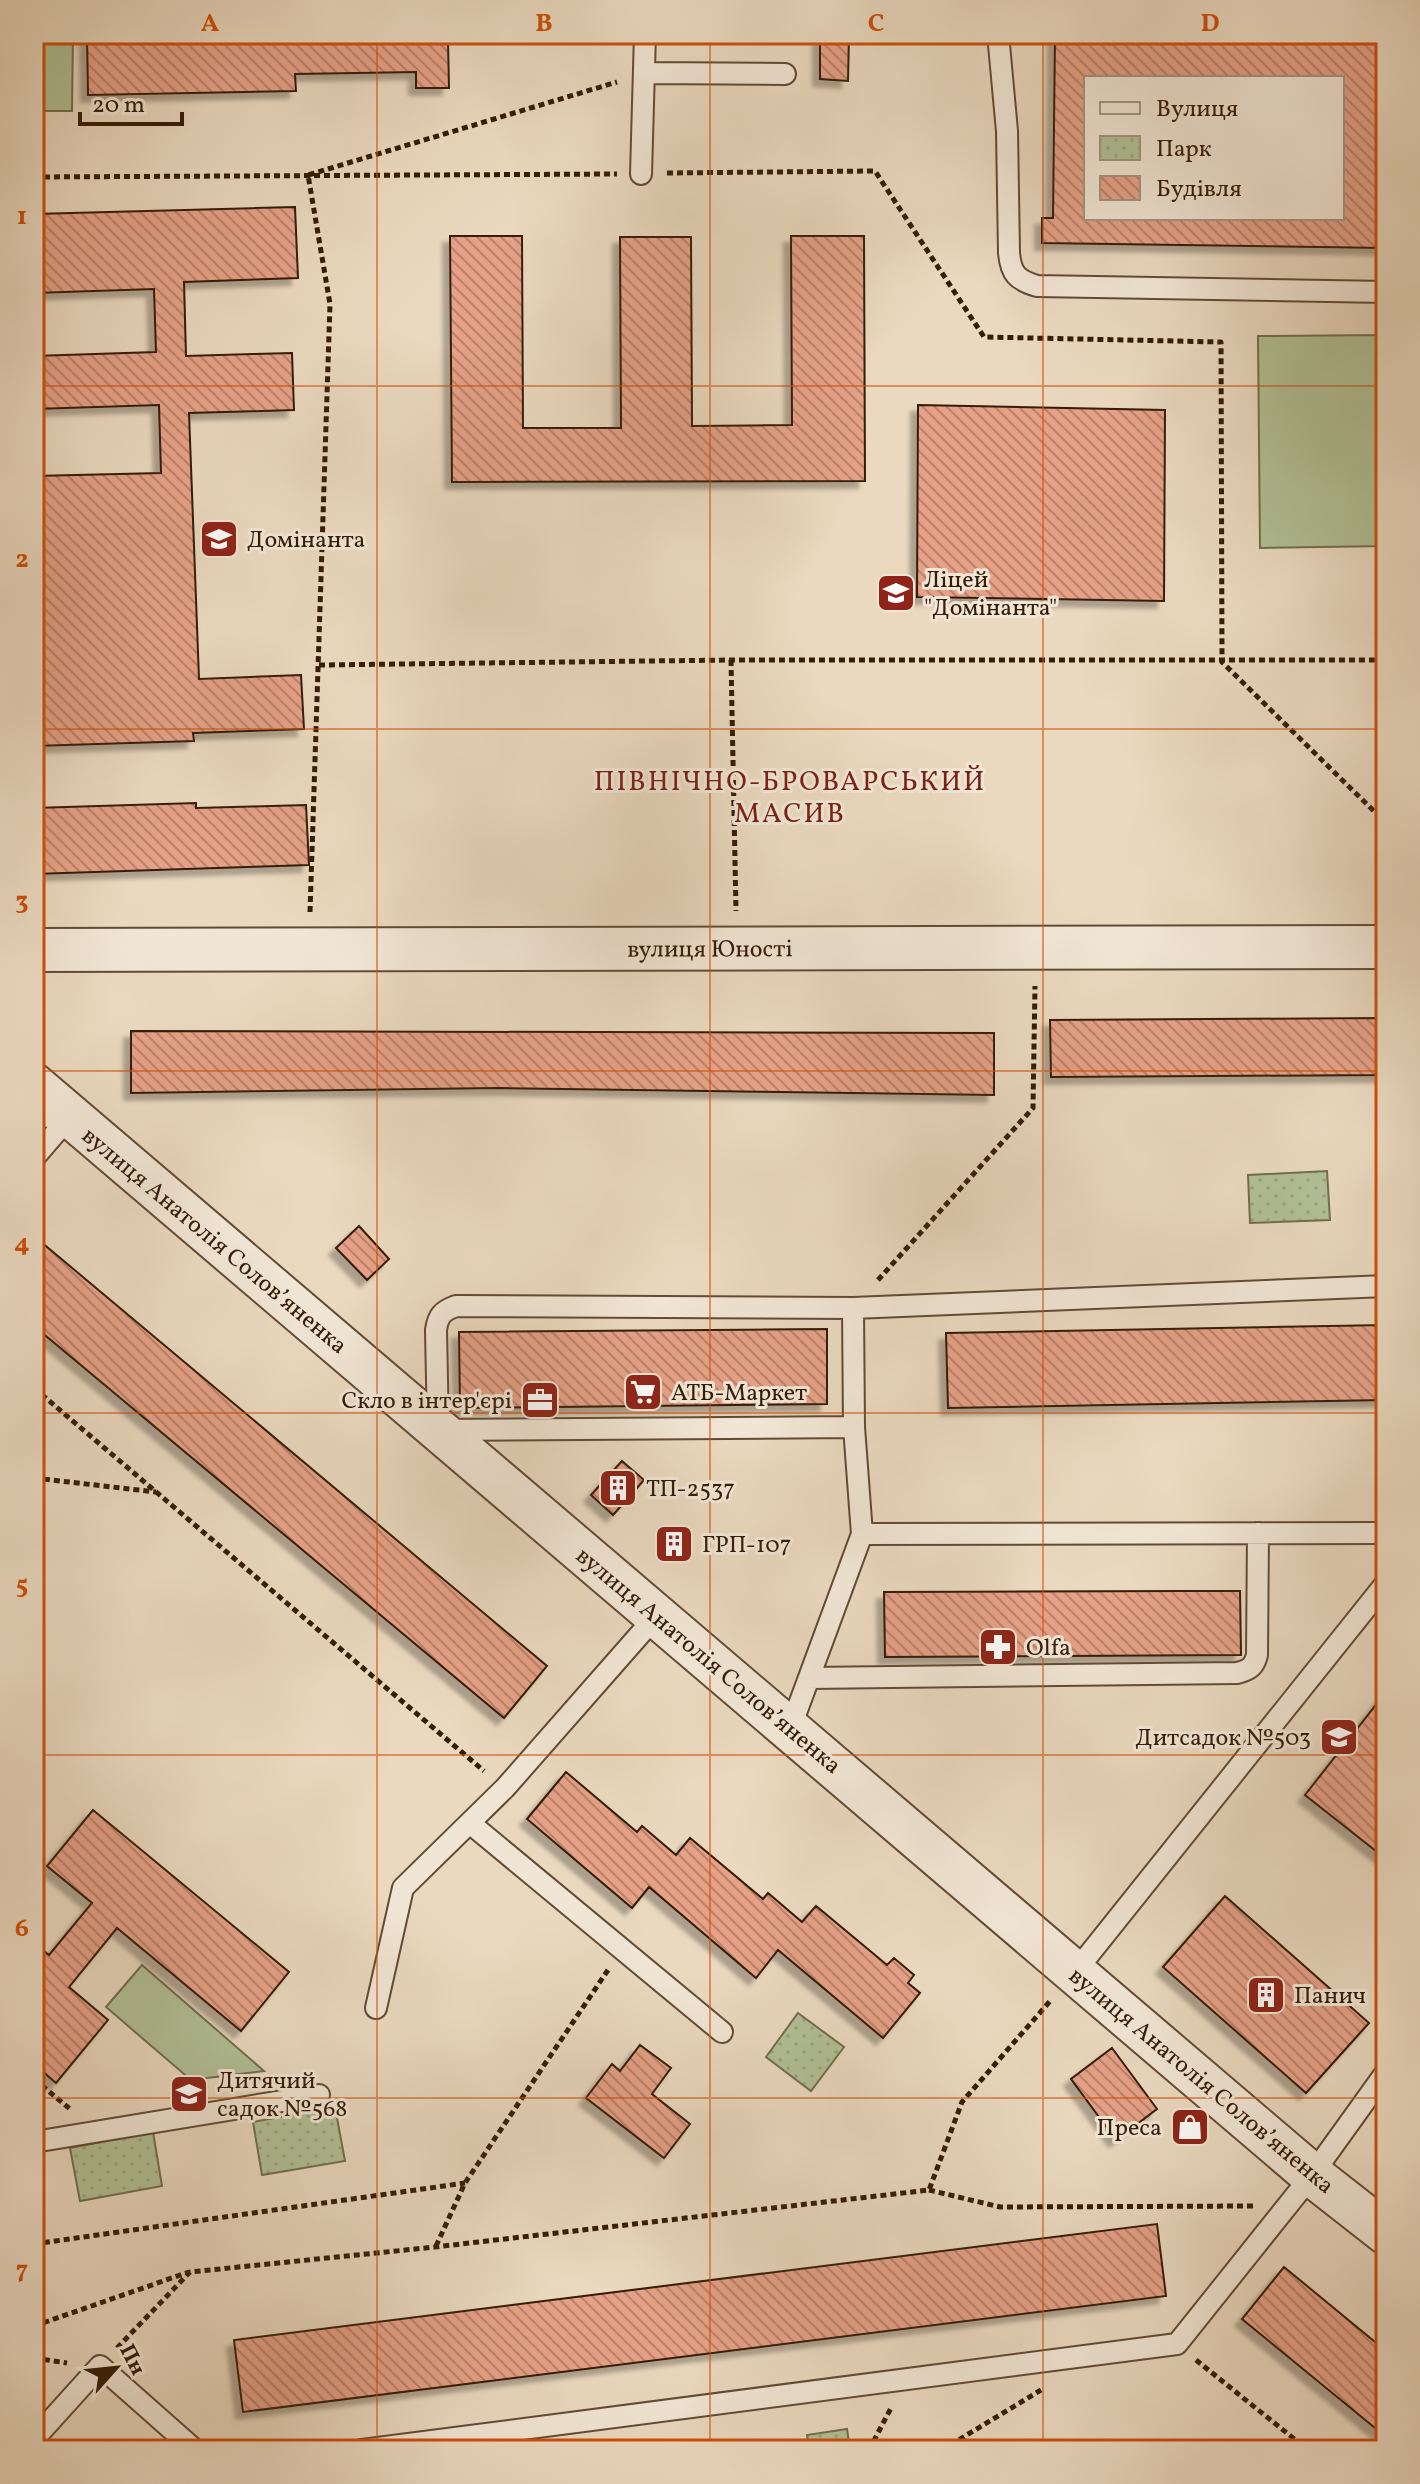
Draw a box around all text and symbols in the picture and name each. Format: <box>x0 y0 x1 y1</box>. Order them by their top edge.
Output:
text: A <box>201 6 220 42</box>
text: B <box>535 6 553 42</box>
text: C <box>868 6 884 42</box>
text: D <box>1200 6 1220 42</box>
scale bar <box>80 76 182 126</box>
legend <box>1084 76 1344 220</box>
text: 20 m <box>92 89 145 123</box>
text: Вулиця <box>1156 93 1238 127</box>
text: Парк <box>1156 133 1212 167</box>
text: Будівля <box>1156 173 1242 207</box>
text: 1 <box>17 199 27 235</box>
school or university icon: Домінанта <box>198 518 240 560</box>
place label: Домінанта <box>247 524 366 558</box>
text: 2 <box>15 542 29 578</box>
place label: Ліцей "Домінанта" <box>924 564 1057 626</box>
school or university icon: Ліцей "Домінанта" <box>875 572 917 614</box>
district label: ПІВНІЧНО-БРОВАРСЬКИЙ МАСИВ <box>594 763 986 834</box>
text: 3 <box>15 884 29 920</box>
street label: вулиця Юності <box>627 933 793 968</box>
street label: вулиця Анатолія Соловʼяненка <box>73 1120 354 1363</box>
text: 4 <box>14 1226 30 1262</box>
supermarket icon: АТБ-Маркет <box>622 1371 664 1413</box>
place label: АТБ-Маркет <box>671 1377 807 1411</box>
office icon: Скло в інтер'єрі <box>519 1379 561 1421</box>
place label: Скло в інтер'єрі <box>342 1385 512 1419</box>
building icon: ТП-2537 <box>597 1467 639 1509</box>
place label: ТП-2537 <box>646 1473 735 1507</box>
building icon: ГРП-107 <box>653 1523 695 1565</box>
place label: ГРП-107 <box>702 1529 791 1563</box>
street label: вулиця Анатолія Соловʼяненка <box>567 1540 848 1783</box>
text: 5 <box>16 1568 28 1604</box>
pharmacy icon: Olfa <box>977 1626 1019 1668</box>
place label: Olfa <box>1026 1632 1071 1666</box>
school or university icon: Дитсадок №503 <box>1318 1716 1360 1758</box>
place label: Дитсадок №503 <box>1135 1722 1311 1756</box>
text: 6 <box>15 1911 29 1947</box>
street label: вулиця Анатолія Соловʼяненка <box>1060 1960 1341 2203</box>
building icon: Панич <box>1245 1974 1287 2016</box>
place label: Панич <box>1294 1980 1366 2014</box>
place label: Дитячий садок №568 <box>217 2065 348 2127</box>
school or university icon: Дитячий садок №568 <box>168 2073 210 2115</box>
shop icon: Преса <box>1169 2106 1211 2148</box>
place label: Преса <box>1096 2112 1162 2146</box>
text: 7 <box>16 2253 28 2289</box>
north arrow <box>76 2328 156 2408</box>
text: Пн <box>111 2339 152 2381</box>

